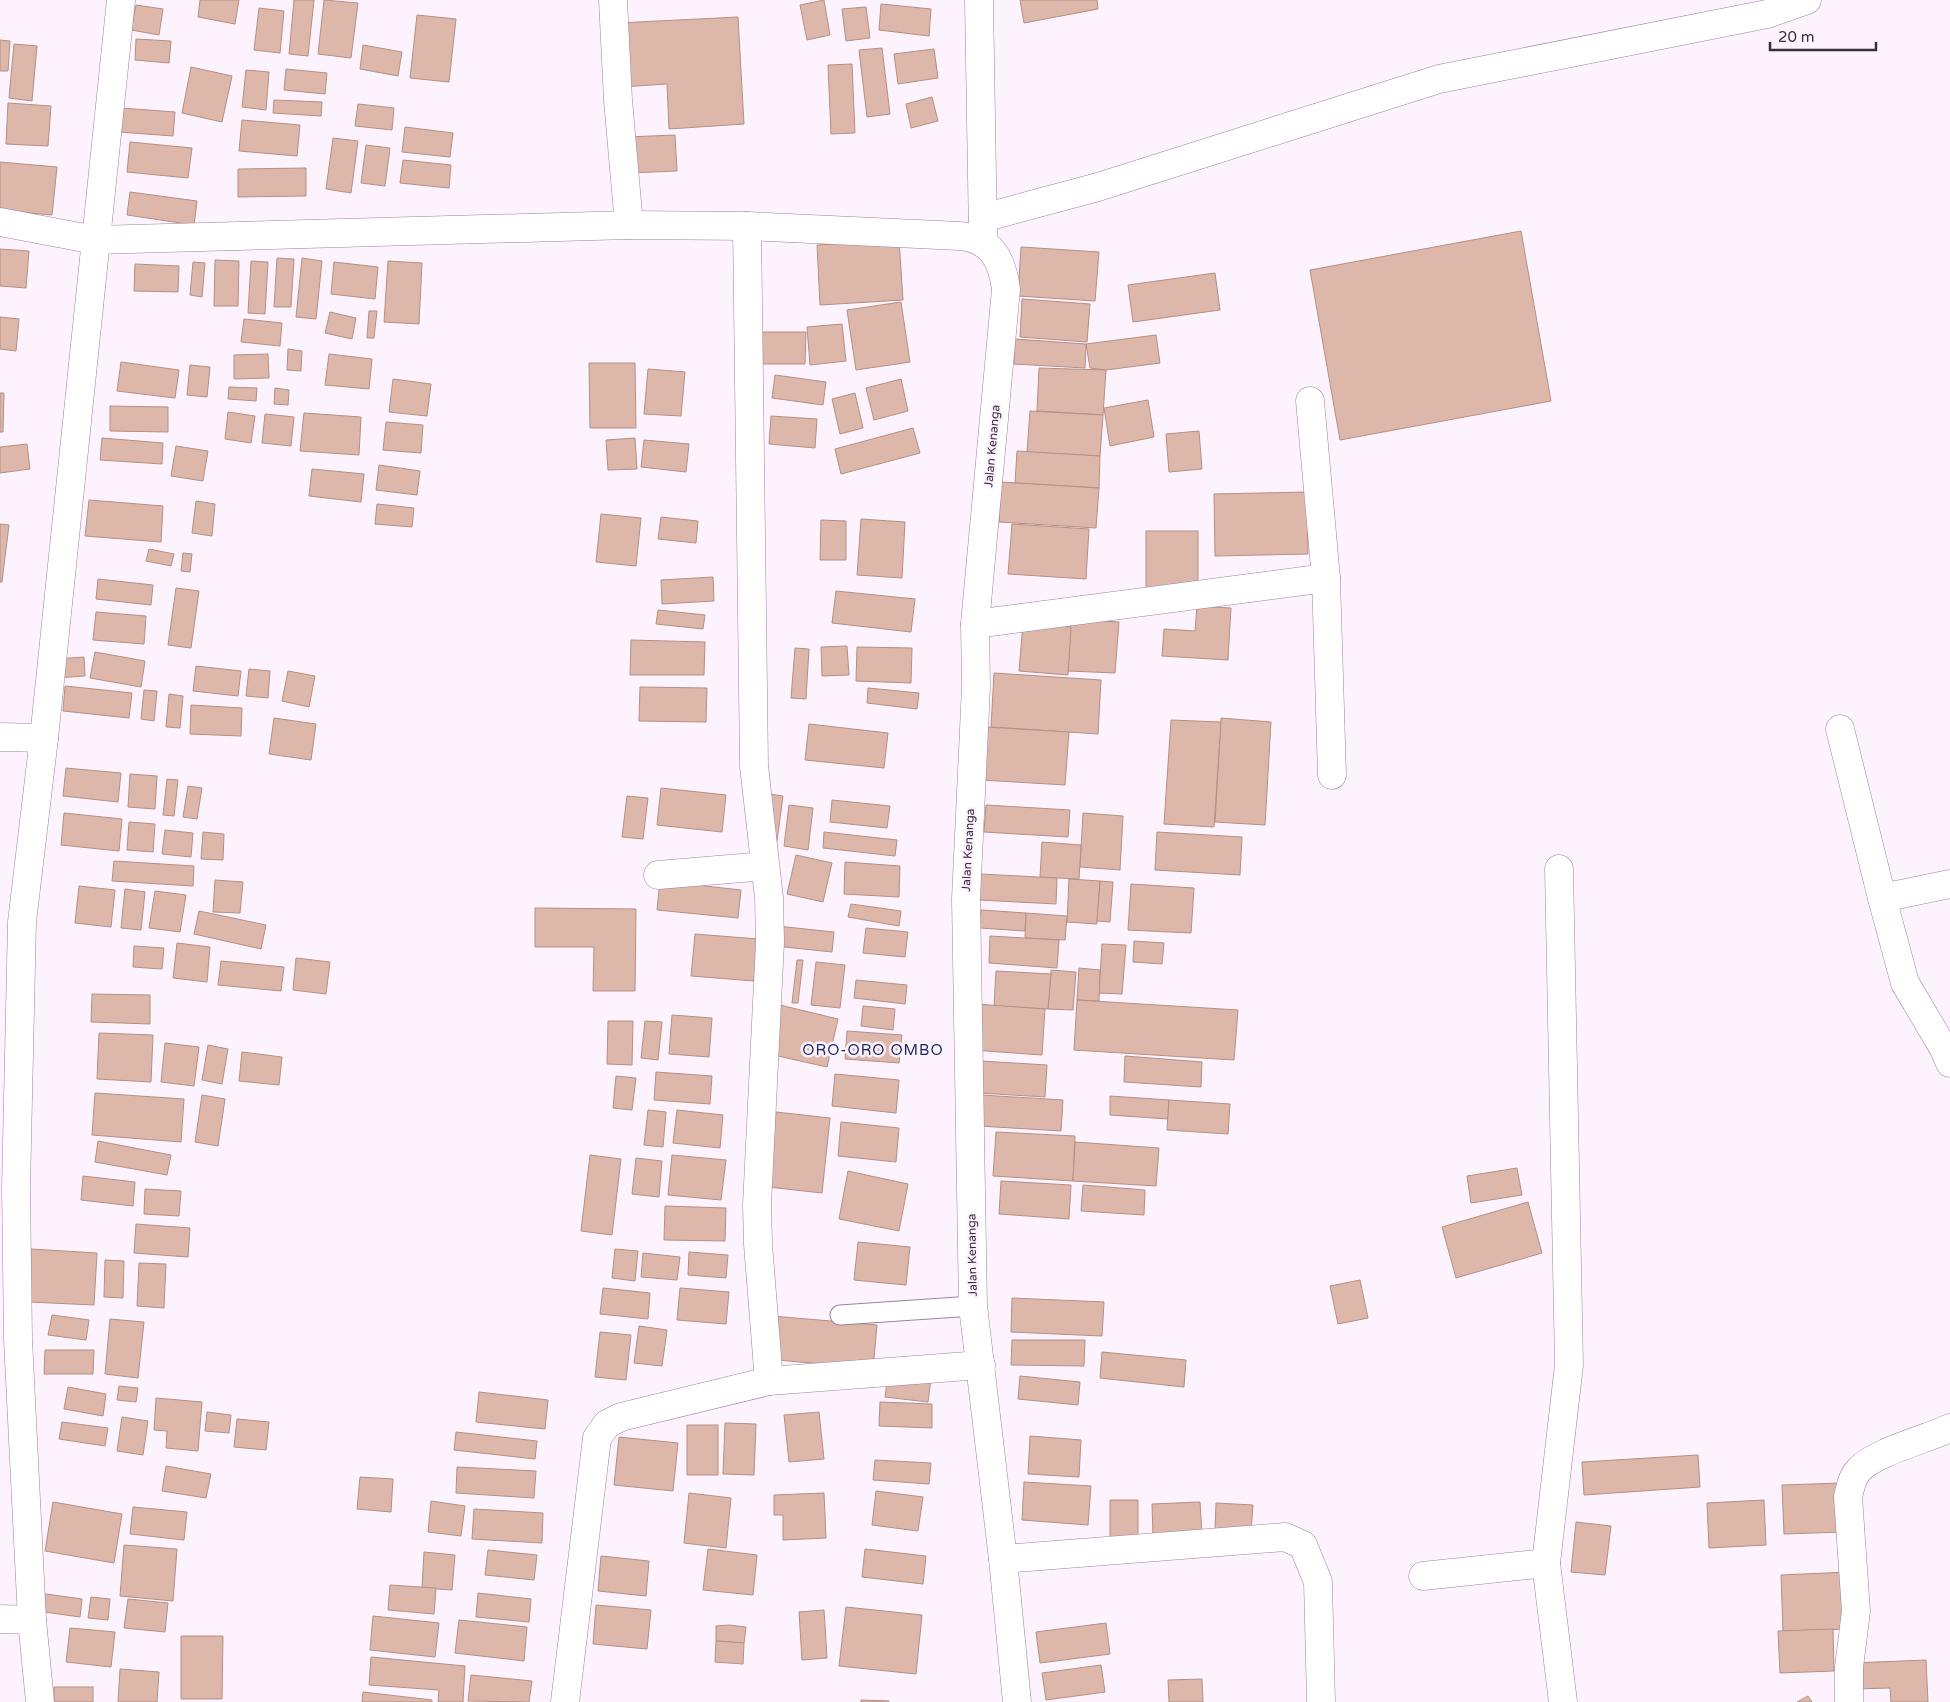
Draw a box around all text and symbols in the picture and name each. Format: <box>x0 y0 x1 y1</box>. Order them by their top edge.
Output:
scale bar <box>1770 20 1876 52</box>
text: 20 m <box>1778 28 1815 46</box>
street label: Jalan Kenanga <box>981 404 1003 488</box>
street label: Jalan Kenanga <box>959 808 977 892</box>
district label: ORO-ORO OMBO <box>802 1041 944 1059</box>
street label: Jalan Kenanga <box>964 1213 980 1297</box>

